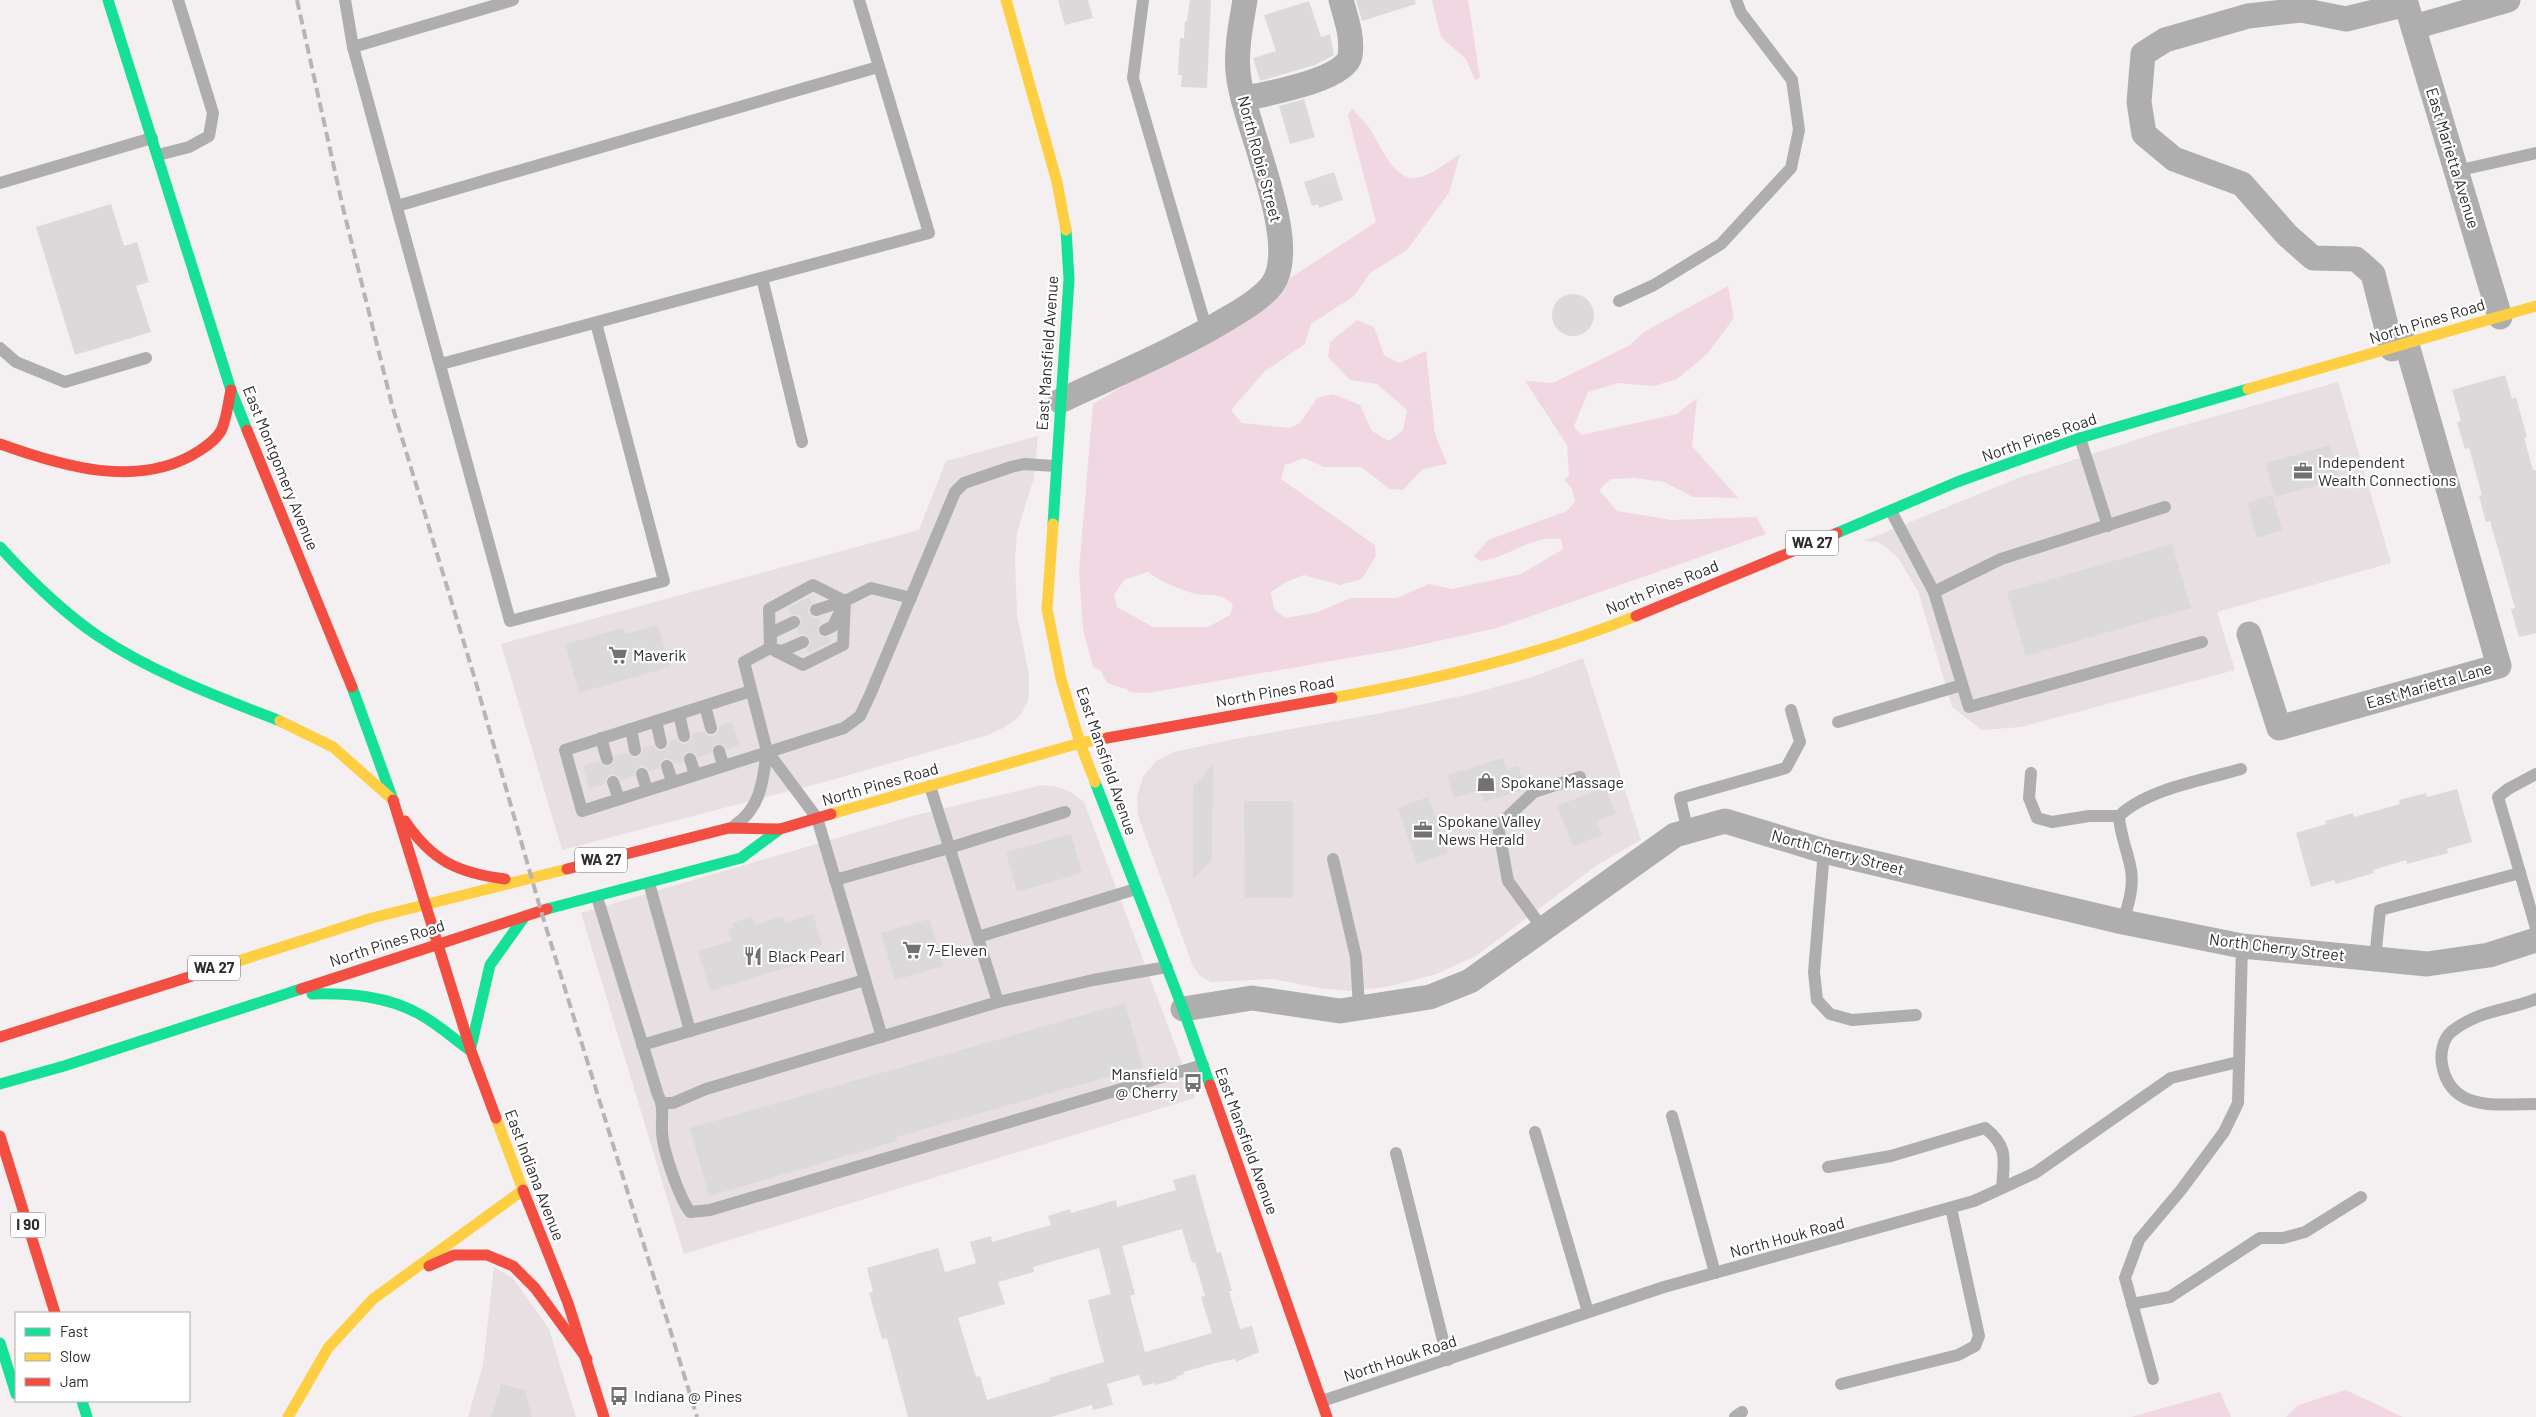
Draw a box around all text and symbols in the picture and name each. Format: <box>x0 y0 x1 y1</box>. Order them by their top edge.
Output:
street label: East Marietta Avenue <box>2423 85 2484 231</box>
street label: North Robie Street <box>1234 94 1286 224</box>
street label: East Mansfield Avenue <box>1032 275 1061 431</box>
street label: North Pines Road <box>2367 294 2487 347</box>
street label: East Montgomery Avenue <box>240 383 323 553</box>
street label: North Pines Road <box>1979 408 2099 465</box>
place label: Independent Wealth Connections <box>2318 452 2457 489</box>
office icon: Independent Wealth Connections <box>2292 460 2314 482</box>
road number: WA 27 <box>1786 530 1838 556</box>
street label: North Pines Road <box>1603 555 1721 618</box>
supermarket icon: Maverik <box>607 644 629 666</box>
place label: Maverik <box>633 645 686 664</box>
street label: East Marietta Lane <box>2364 657 2494 712</box>
street label: North Pines Road <box>1214 671 1336 710</box>
street label: East Mansfield Avenue <box>1073 684 1142 837</box>
street label: North Pines Road <box>820 758 940 809</box>
shop icon: Spokane Massage <box>1475 771 1497 793</box>
place label: Spokane Massage <box>1501 772 1624 791</box>
place label: Spokane Valley News Herald <box>1438 811 1542 848</box>
office icon: Spokane Valley News Herald <box>1412 819 1434 841</box>
street label: North Cherry Street <box>1770 825 1906 878</box>
road number: WA 27 <box>575 848 627 872</box>
street label: North Pines Road <box>327 915 447 970</box>
street label: North Cherry Street <box>2208 929 2346 964</box>
supermarket icon: 7-Eleven <box>901 939 923 961</box>
place label: 7-Eleven <box>927 940 987 959</box>
restaurant icon: Black Pearl <box>742 945 764 967</box>
place label: Black Pearl <box>768 946 845 965</box>
road number: WA 27 <box>188 956 240 980</box>
place label: Mansfield @ Cherry <box>1111 1064 1179 1101</box>
street label: East Mansfield Avenue <box>1212 1065 1283 1217</box>
bus stop icon: Mansfield @ Cherry <box>1182 1072 1204 1094</box>
street label: East Indiana Avenue <box>502 1107 569 1243</box>
road number: I 90 <box>10 1212 46 1238</box>
street label: North Houk Road <box>1728 1212 1846 1261</box>
legend <box>15 1312 190 1402</box>
text: Fast <box>60 1322 88 1340</box>
street label: North Houk Road <box>1341 1330 1459 1385</box>
text: Slow <box>60 1347 91 1365</box>
text: Jam <box>60 1372 89 1390</box>
bus stop icon: Indiana @ Pines <box>608 1385 630 1407</box>
place label: Indiana @ Pines <box>634 1386 742 1405</box>

